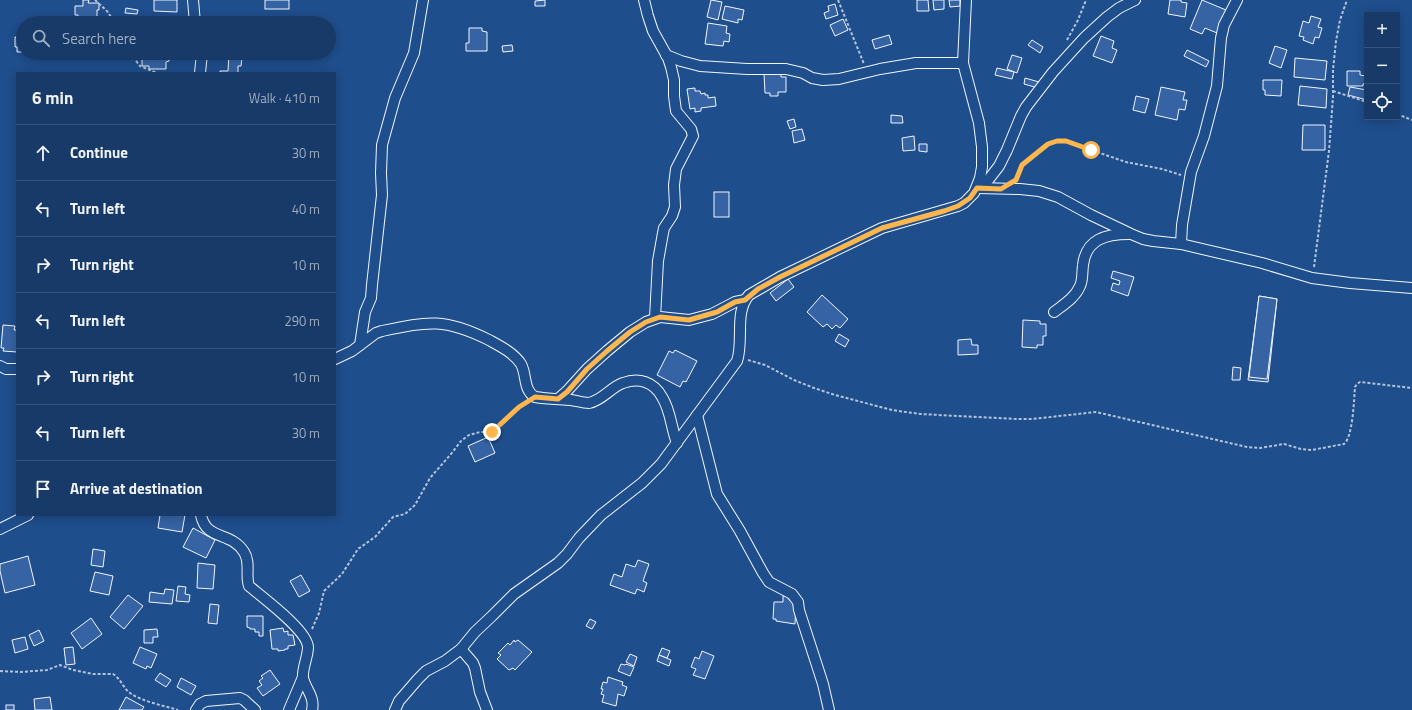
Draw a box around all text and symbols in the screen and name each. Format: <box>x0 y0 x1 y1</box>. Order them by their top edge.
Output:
map controls <box>1364 12 1400 120</box>
button: + <box>1364 12 1400 48</box>
search box <box>16 16 336 60</box>
icon: search <box>30 27 52 49</box>
text: Search here <box>62 27 136 50</box>
button: − <box>1364 48 1400 84</box>
button: locate <box>1364 84 1400 120</box>
text: 6 min <box>32 85 73 111</box>
text: Walk · 410 m <box>249 88 320 108</box>
text: Continue <box>70 141 128 164</box>
route start <box>1082 141 1100 159</box>
icon: ahead <box>32 142 54 164</box>
text: 30 m <box>292 143 320 163</box>
text: Turn left <box>70 197 125 220</box>
icon: left <box>32 198 54 220</box>
text: 40 m <box>292 199 320 219</box>
text: Turn right <box>70 253 134 276</box>
icon: right <box>32 254 54 276</box>
text: 10 m <box>292 255 320 275</box>
text: Turn left <box>70 309 125 332</box>
icon: left <box>32 310 54 332</box>
text: 290 m <box>284 311 320 331</box>
text: Turn right <box>70 365 134 388</box>
icon: right <box>32 366 54 388</box>
text: 10 m <box>292 367 320 387</box>
text: Turn left <box>70 421 125 444</box>
icon: left <box>32 422 54 444</box>
text: 30 m <box>292 423 320 443</box>
route end <box>483 423 501 441</box>
text: Arrive at destination <box>70 477 203 500</box>
icon: arrive <box>32 478 54 500</box>

